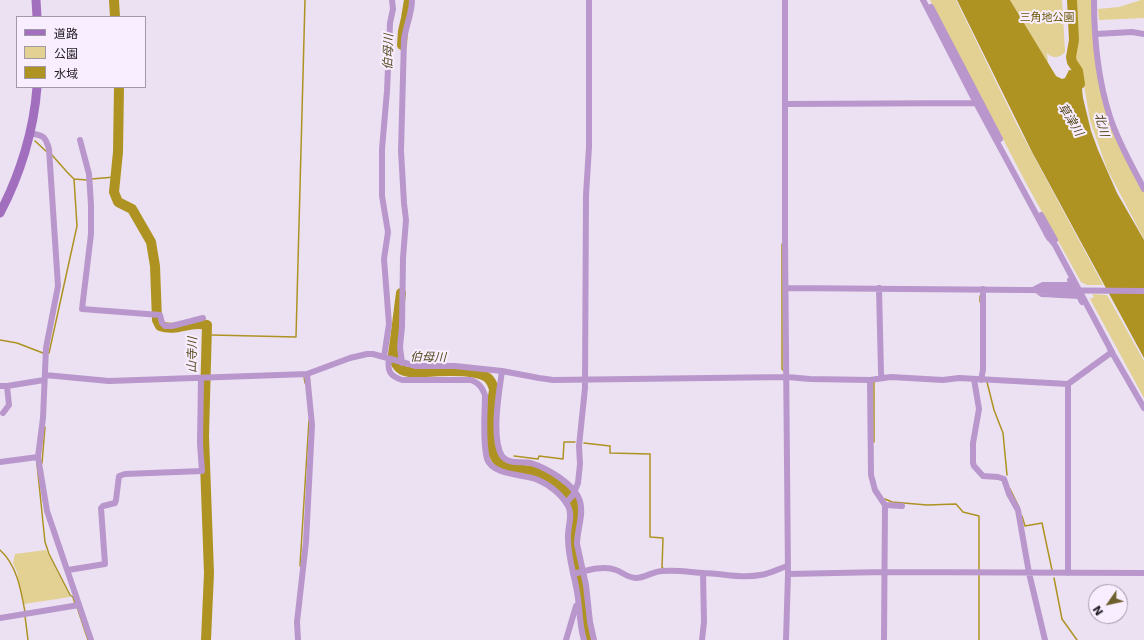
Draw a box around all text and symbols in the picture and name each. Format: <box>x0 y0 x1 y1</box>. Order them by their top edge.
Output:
park label: 三角地公園 <box>1020 11 1074 25</box>
legend <box>16 16 146 88</box>
text: 道路 <box>54 27 78 41</box>
water label: 伯母川 <box>381 34 397 70</box>
text: 公園 <box>54 47 78 61</box>
text: 水域 <box>54 67 78 81</box>
water label: 草津川 <box>1054 101 1086 139</box>
water label: 北川 <box>1091 112 1111 138</box>
water label: 山寺川 <box>185 337 201 373</box>
water label: 伯母川 <box>410 350 446 366</box>
north arrow <box>1088 584 1128 624</box>
text: N <box>1090 603 1106 618</box>

